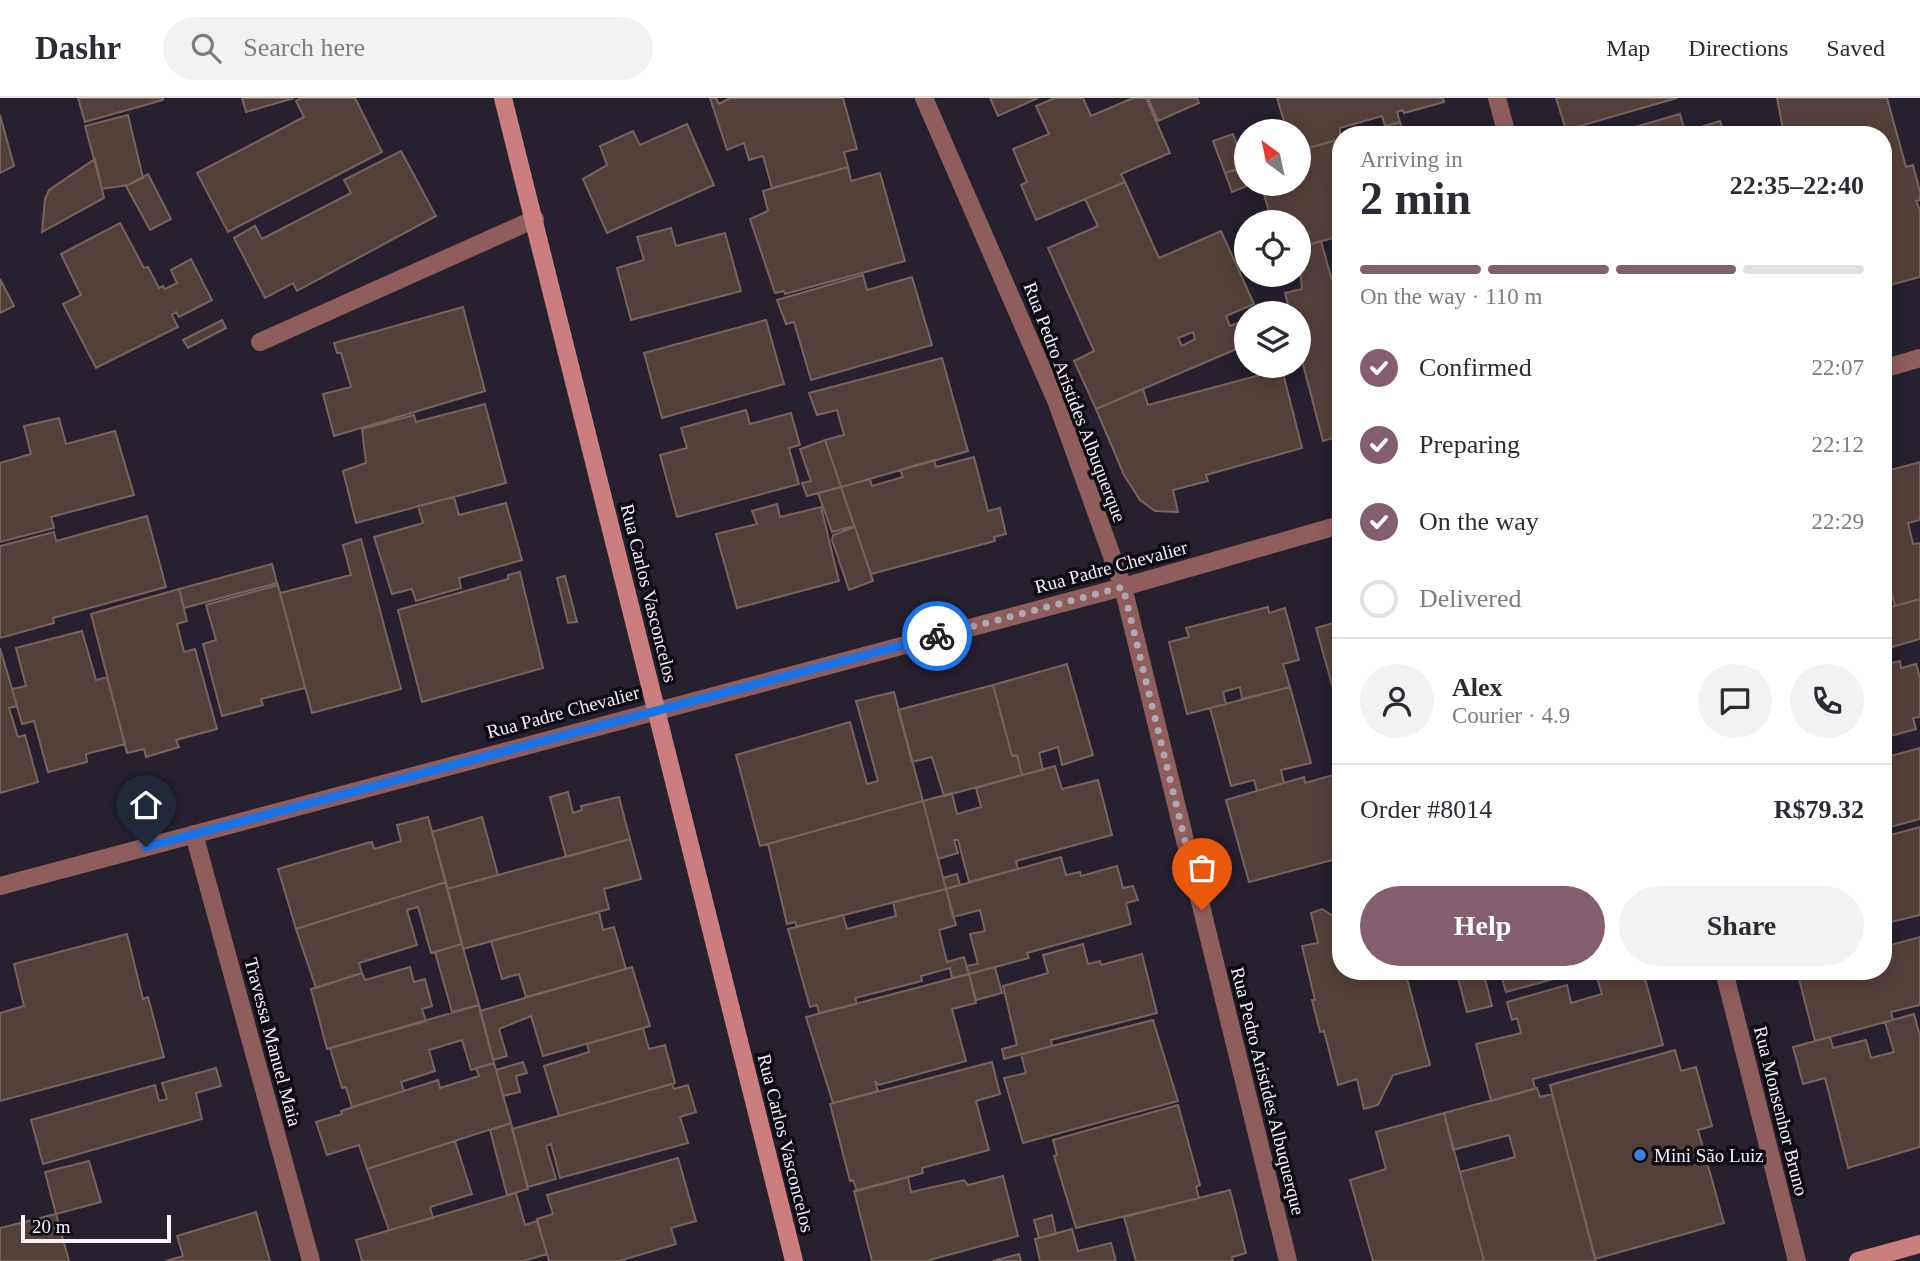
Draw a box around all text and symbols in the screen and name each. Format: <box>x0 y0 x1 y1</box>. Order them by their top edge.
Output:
search box <box>163 17 653 80</box>
icon: search <box>187 29 225 67</box>
text: Dashr <box>35 30 121 66</box>
text: Search here <box>243 33 365 62</box>
text: Map <box>1606 35 1650 61</box>
text: Directions <box>1688 35 1788 61</box>
text: Saved <box>1826 35 1885 61</box>
north arrow <box>1234 119 1311 196</box>
map controls <box>1234 119 1311 378</box>
text: Arriving in <box>1360 147 1463 172</box>
text: 22:35–22:40 <box>1730 171 1864 200</box>
text: 2 min <box>1360 173 1471 224</box>
button: locate <box>1234 210 1311 287</box>
street label: Rua Pedro Aristides Albuquerque <box>1020 279 1130 525</box>
text: On the way · 110 m <box>1360 284 1542 309</box>
button: layers <box>1234 301 1311 378</box>
icon: check <box>1360 349 1398 387</box>
text: Confirmed <box>1419 353 1532 382</box>
text: 22:07 <box>1812 355 1864 380</box>
icon: check <box>1360 426 1398 464</box>
text: Preparing <box>1419 430 1520 459</box>
text: 22:12 <box>1812 432 1864 457</box>
street label: Rua Carlos Vasconcelos <box>617 502 681 684</box>
icon: check <box>1360 503 1398 541</box>
text: On the way <box>1419 507 1539 536</box>
text: 22:29 <box>1812 509 1864 534</box>
street label: Rua Padre Chevalier <box>1032 536 1190 597</box>
text: Delivered <box>1419 584 1522 613</box>
courier <box>902 601 972 671</box>
icon: bike <box>918 617 956 655</box>
button: person <box>1360 664 1434 738</box>
button: chat <box>1698 664 1772 738</box>
button: phone <box>1790 664 1864 738</box>
text: Alex <box>1452 673 1503 702</box>
street label: Rua Padre Chevalier <box>484 681 642 742</box>
text: Courier · 4.9 <box>1452 703 1570 728</box>
pin <box>116 775 176 847</box>
icon: home <box>127 786 165 824</box>
text: Order #8014 <box>1360 795 1492 824</box>
text: R$79.32 <box>1774 795 1864 824</box>
pin <box>1172 838 1232 910</box>
icon: bag <box>1183 849 1221 887</box>
button: Help <box>1360 886 1605 966</box>
button: Share <box>1619 886 1864 966</box>
street label: Travessa Manuel Maia <box>240 956 306 1129</box>
street label: Rua Pedro Aristides Albuquerque <box>1227 965 1309 1217</box>
street label: Rua Monsenhor Bruno <box>1750 1024 1812 1198</box>
street label: Rua Carlos Vasconcelos <box>754 1052 818 1234</box>
place label: Mini São Luiz <box>1654 1145 1764 1166</box>
marker: Mini São Luiz <box>1632 1147 1648 1163</box>
scale bar <box>21 1212 172 1244</box>
text: 20 m <box>32 1216 71 1237</box>

